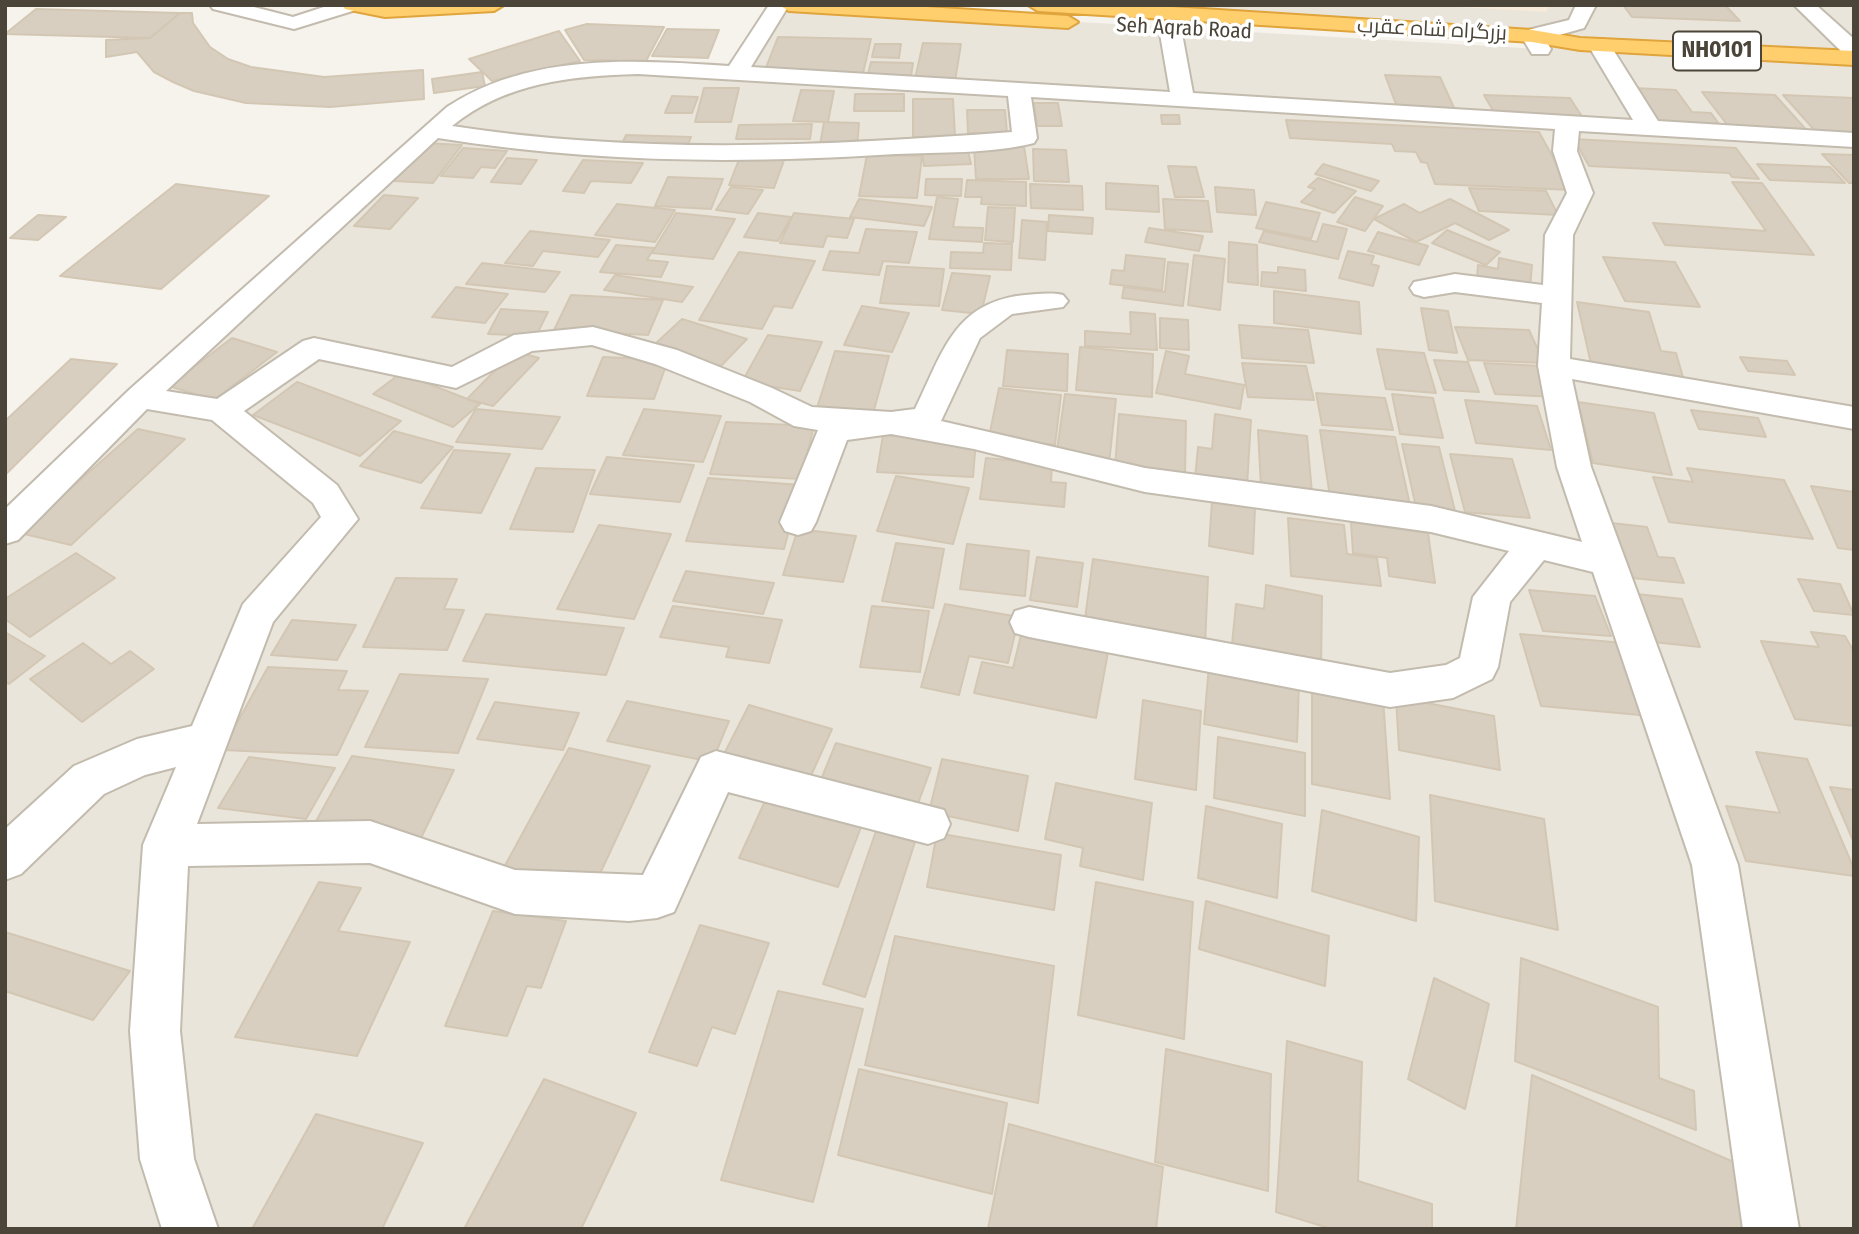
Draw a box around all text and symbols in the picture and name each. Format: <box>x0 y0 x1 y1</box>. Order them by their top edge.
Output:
street label: Seh Aqrab Road <box>1116 13 1252 45</box>
street label: بزرگراه شاه عقرب <box>1356 13 1508 47</box>
road number: NH0101 <box>1673 32 1761 70</box>

